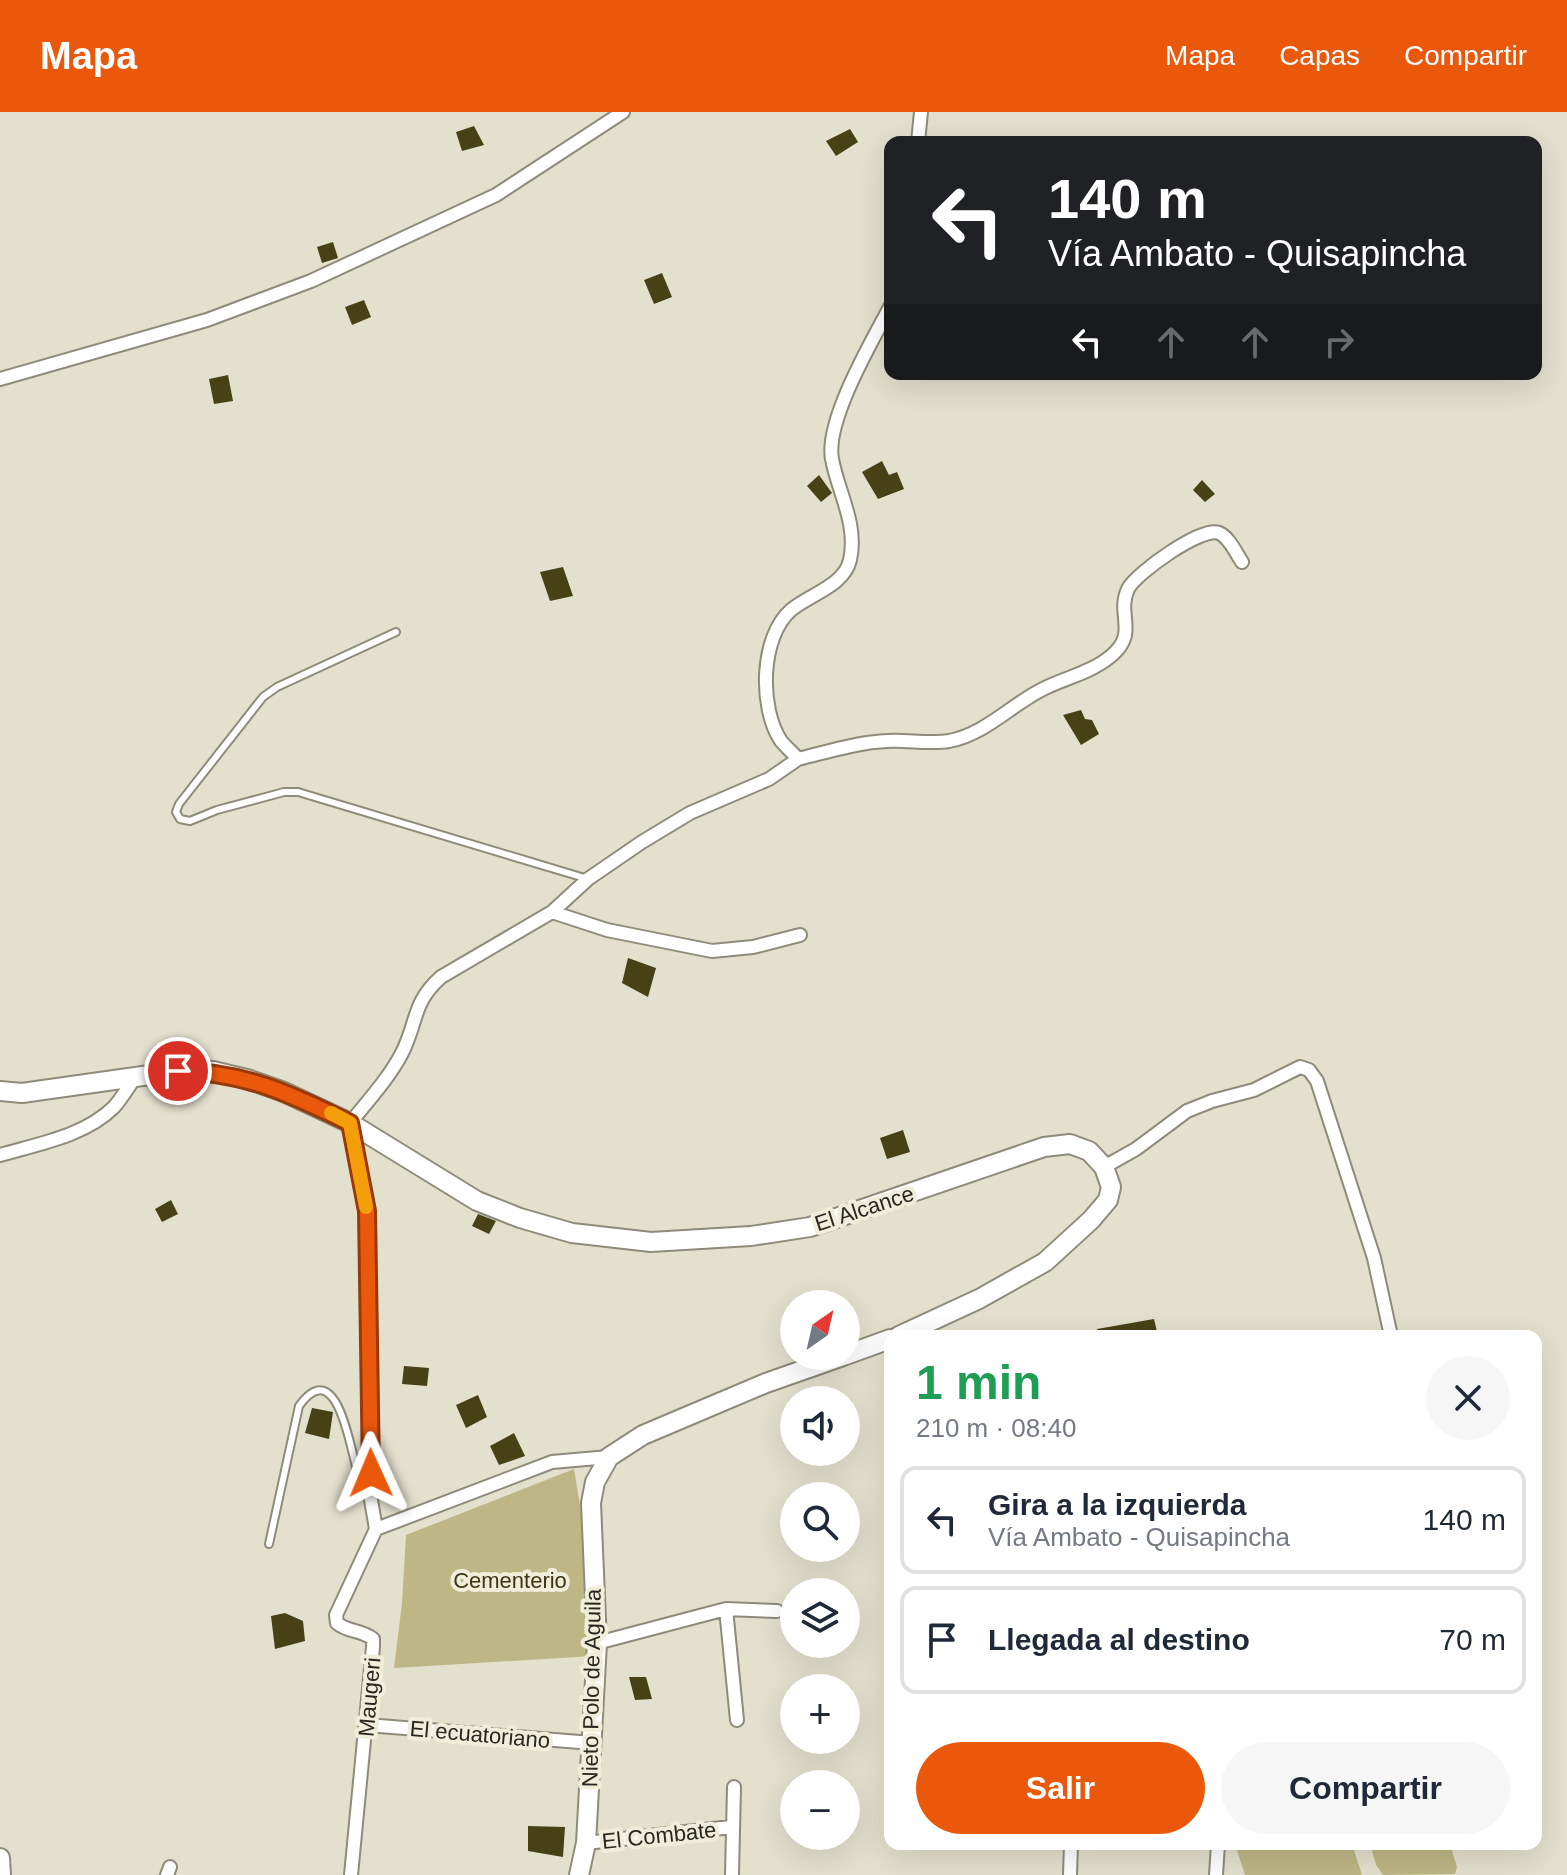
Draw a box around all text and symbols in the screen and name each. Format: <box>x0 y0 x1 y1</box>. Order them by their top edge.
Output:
text: Mapa <box>40 35 137 77</box>
text: Mapa <box>1165 40 1235 71</box>
text: Capas <box>1279 40 1360 71</box>
text: Compartir <box>1404 40 1527 71</box>
text: 140 m <box>1048 167 1207 230</box>
icon: left <box>916 168 1020 272</box>
text: Vía Ambato - Quisapincha <box>1048 233 1466 274</box>
icon: left <box>1065 320 1109 364</box>
icon: ahead <box>1149 320 1193 364</box>
icon: ahead <box>1233 320 1277 364</box>
icon: right <box>1317 320 1361 364</box>
pin <box>144 1037 212 1105</box>
icon: arrive <box>156 1049 200 1093</box>
street label: El Alcance <box>811 1181 917 1236</box>
north arrow <box>780 1290 860 1370</box>
map controls <box>780 1290 860 1850</box>
text: 1 min <box>916 1356 1041 1409</box>
button: close <box>1426 1356 1510 1440</box>
button: sound <box>780 1386 860 1466</box>
text: 210 m · 08:40 <box>916 1413 1076 1443</box>
position arrow <box>329 1431 413 1515</box>
button: search <box>780 1482 860 1562</box>
text: Gira a la izquierda <box>988 1488 1246 1521</box>
icon: left <box>920 1498 964 1542</box>
text: 140 m <box>1423 1503 1506 1536</box>
text: Vía Ambato - Quisapincha <box>988 1522 1290 1552</box>
park label: Cementerio <box>453 1568 567 1593</box>
button: layers <box>780 1578 860 1658</box>
street label: Nieto Polo de Aguila <box>577 1588 606 1787</box>
icon: arrive <box>920 1618 964 1662</box>
text: Llegada al destino <box>988 1623 1250 1656</box>
text: 70 m <box>1439 1623 1506 1656</box>
street label: Maugeri <box>354 1656 385 1738</box>
button: + <box>780 1674 860 1754</box>
street label: El ecuatoriano <box>409 1716 551 1753</box>
button: Salir <box>916 1742 1205 1834</box>
button: Compartir <box>1221 1742 1510 1834</box>
button: − <box>780 1770 860 1850</box>
street label: El Combate <box>601 1817 718 1854</box>

